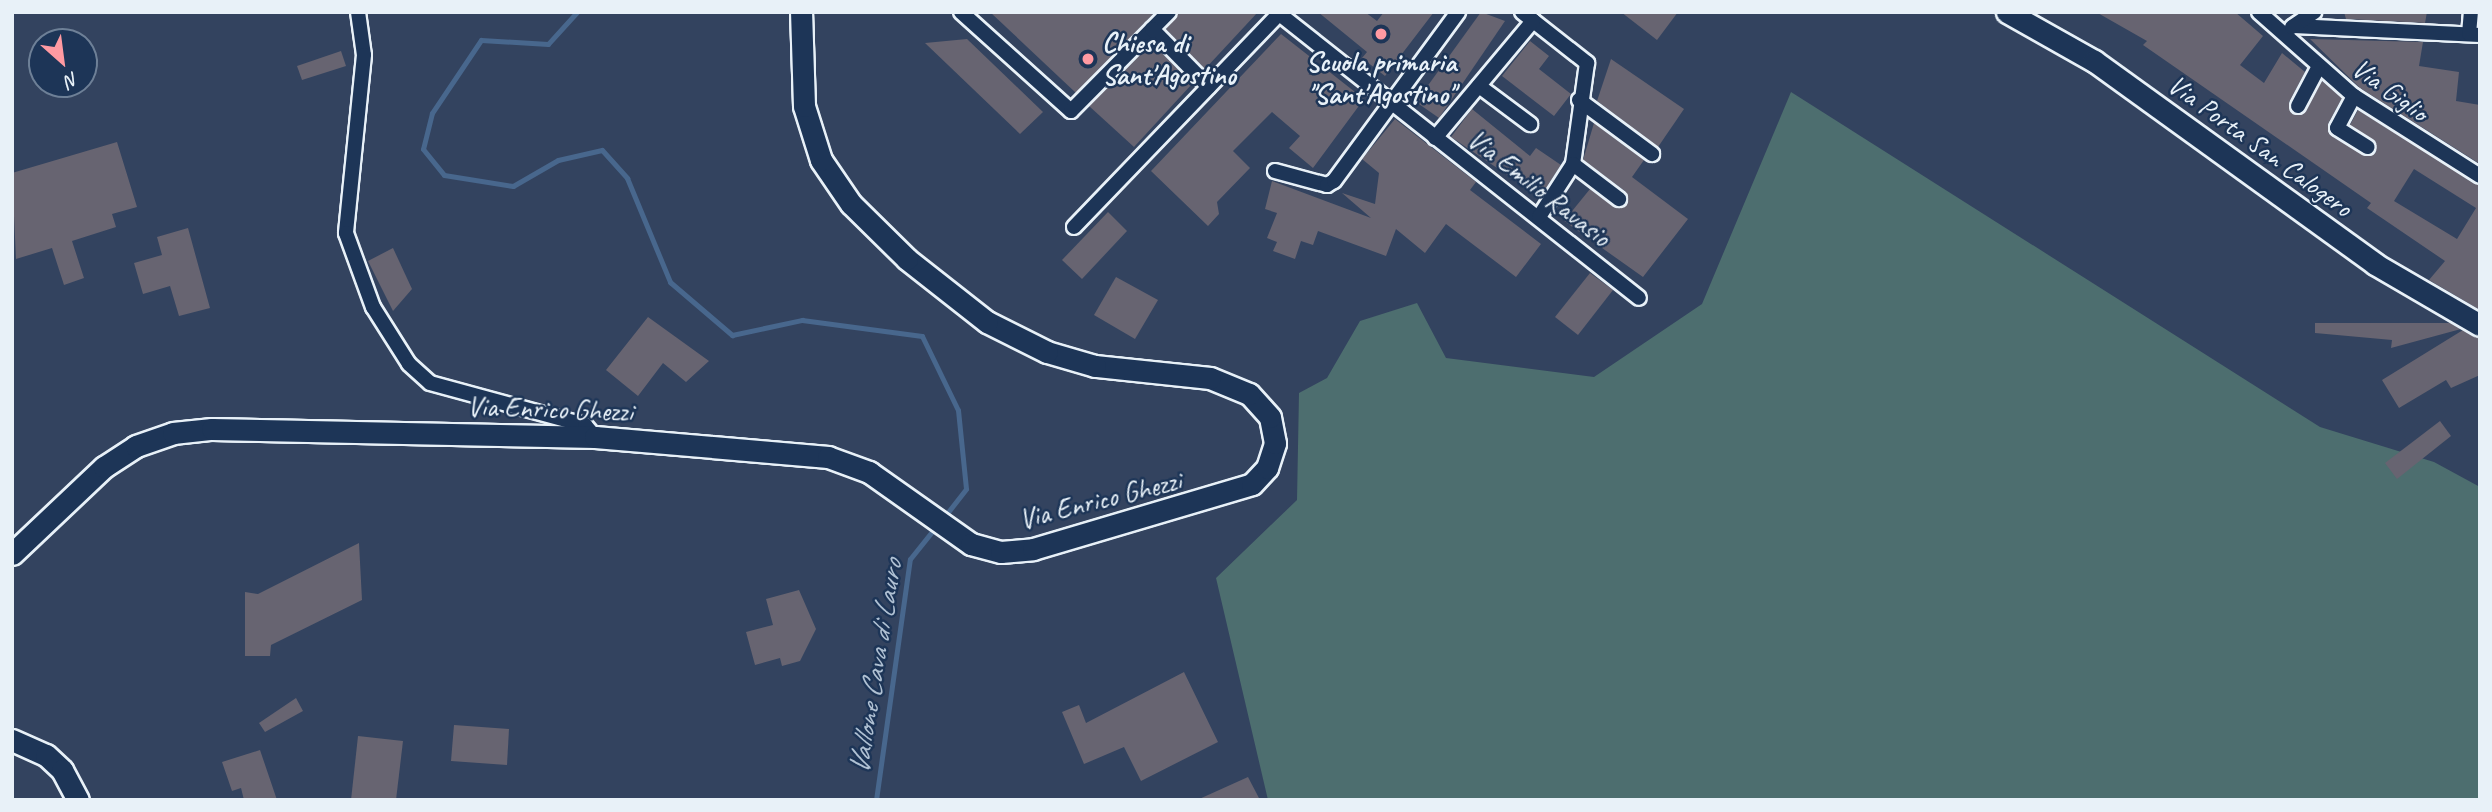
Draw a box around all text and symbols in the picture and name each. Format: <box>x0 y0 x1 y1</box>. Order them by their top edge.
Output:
place label: Chiesa di Sant'Agostino <box>1102 26 1236 92</box>
marker: Scuola primaria "Sant'Agostino" <box>1373 26 1389 42</box>
north arrow <box>28 28 98 98</box>
place label: Scuola primaria "Sant'Agostino" <box>1306 45 1456 111</box>
marker: Chiesa di Sant'Agostino <box>1080 51 1096 67</box>
street label: Via Giglio <box>2345 51 2435 129</box>
text: N <box>61 66 83 93</box>
street label: Via Porta San Calogero <box>2161 68 2359 224</box>
street label: Via Emilio Ravasio <box>1461 122 1617 254</box>
street label: Via Enrico Ghezzi <box>467 389 633 429</box>
street label: Via Enrico Ghezzi <box>1016 464 1184 536</box>
water label: Vallone Cava di Lauro <box>840 557 910 777</box>

